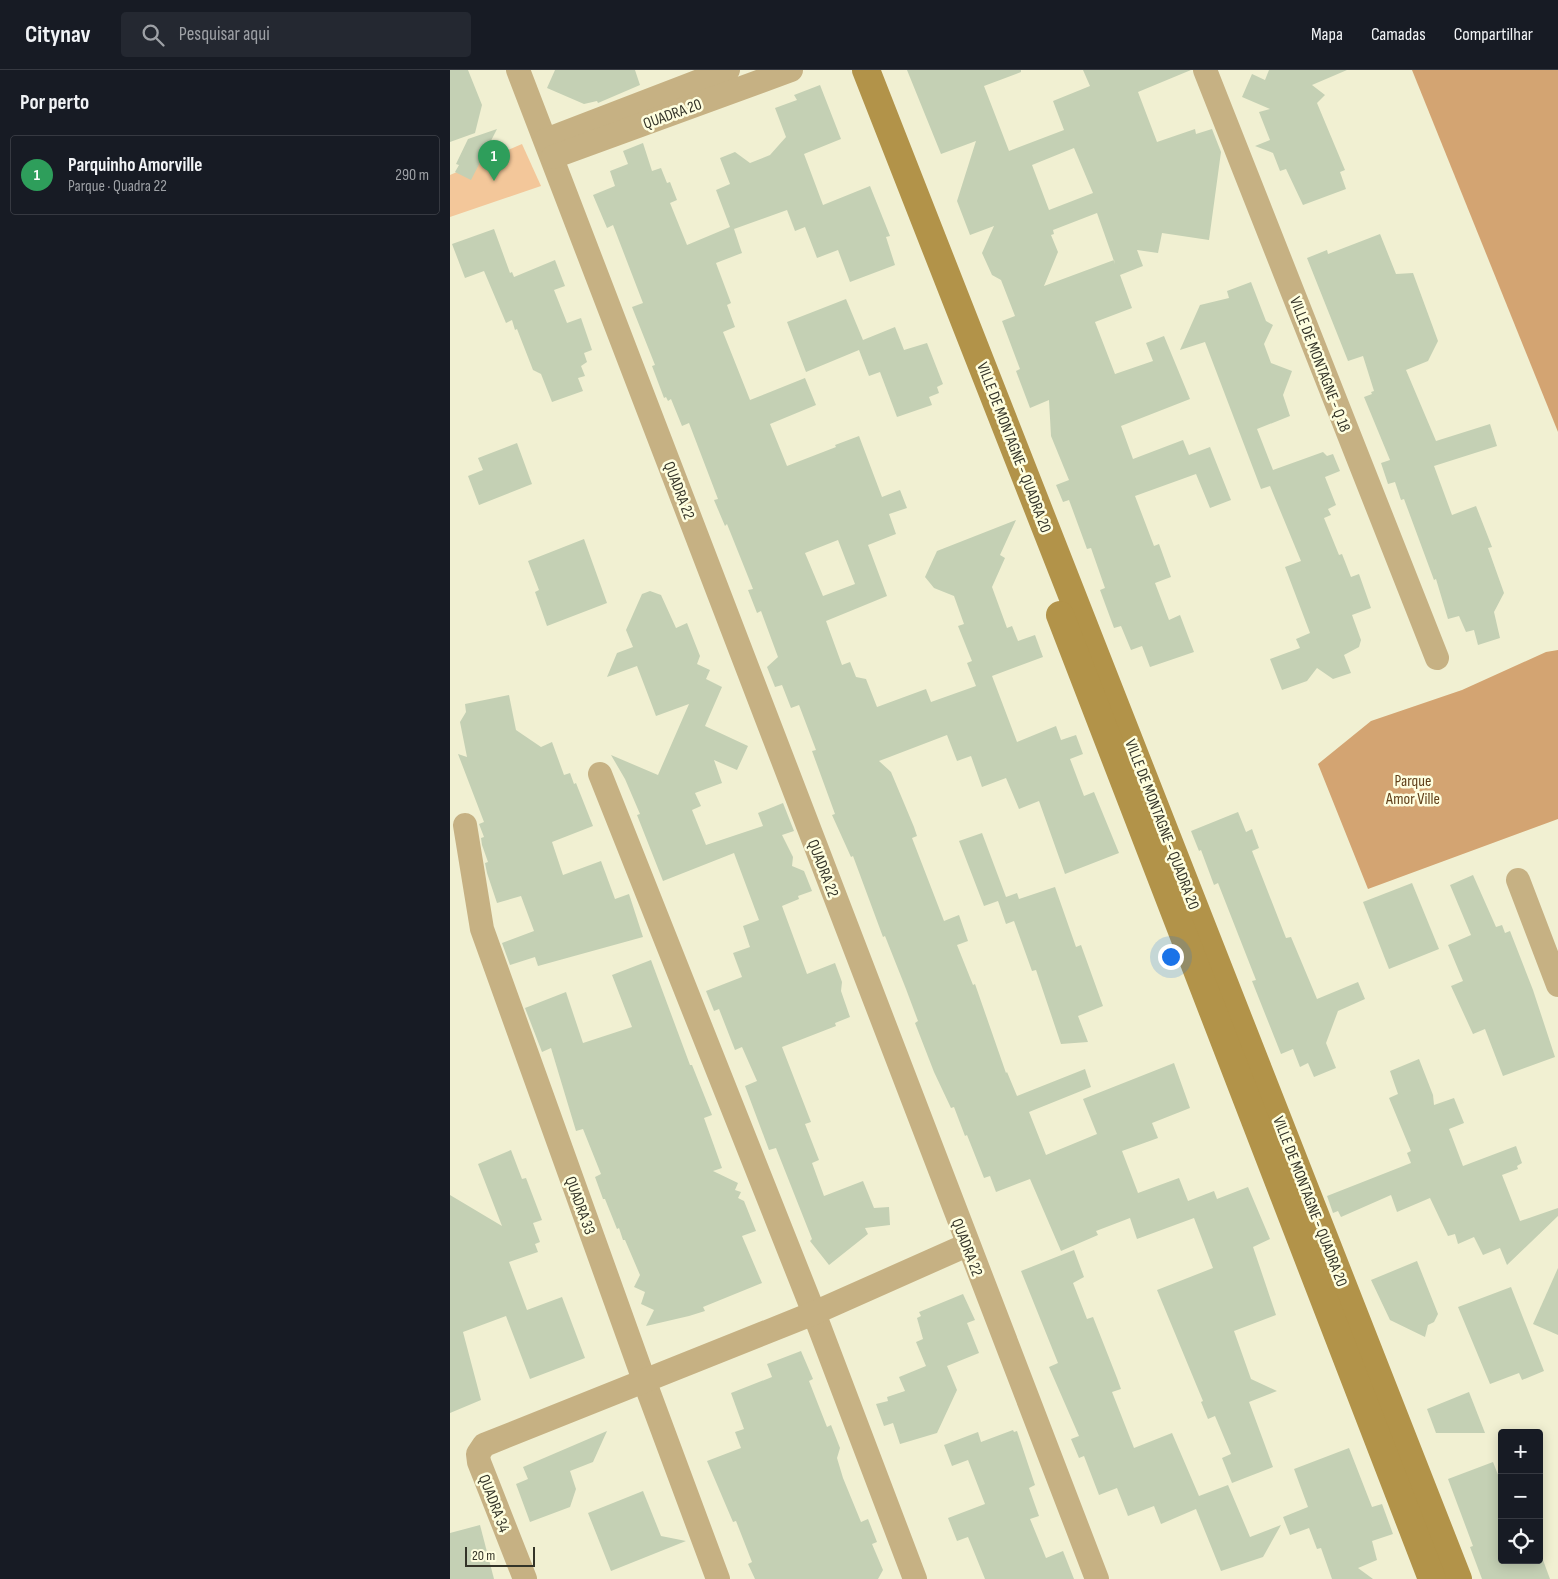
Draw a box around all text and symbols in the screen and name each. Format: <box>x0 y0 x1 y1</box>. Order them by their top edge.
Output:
search box <box>121 12 471 57</box>
text: Citynav <box>25 20 91 49</box>
icon: search <box>139 21 167 49</box>
text: Pesquisar aqui <box>179 23 270 46</box>
text: Mapa <box>1311 24 1343 45</box>
text: Camadas <box>1371 24 1426 45</box>
text: Compartilhar <box>1454 24 1533 45</box>
text: Por perto <box>20 90 89 115</box>
street label: QUADRA 20 <box>641 95 704 134</box>
pin: 1 <box>478 140 510 181</box>
text: Parquinho Amorville <box>68 154 202 177</box>
text: 1 <box>34 166 40 185</box>
text: 290 m <box>395 166 429 185</box>
text: Parque · Quadra 22 <box>68 177 167 196</box>
street label: VILLE DE MONTAGNE - Q 18 <box>1285 294 1354 435</box>
street label: VILLE DE MONTAGNE - QUADRA 20 <box>972 360 1055 535</box>
street label: QUADRA 22 <box>659 459 698 522</box>
street label: VILLE DE MONTAGNE - QUADRA 20 <box>1120 737 1203 912</box>
park label: Parque Amor Ville <box>1385 772 1440 809</box>
street label: QUADRA 22 <box>803 837 842 900</box>
your location <box>1158 944 1184 970</box>
street label: VILLE DE MONTAGNE - QUADRA 20 <box>1268 1114 1351 1289</box>
street label: QUADRA 33 <box>560 1174 599 1237</box>
street label: QUADRA 22 <box>947 1216 986 1279</box>
map controls <box>1498 1429 1543 1564</box>
button: + <box>1498 1429 1543 1474</box>
street label: QUADRA 34 <box>474 1472 513 1535</box>
button: − <box>1498 1474 1543 1519</box>
button: locate <box>1498 1519 1543 1564</box>
scale bar <box>465 1544 535 1567</box>
text: 20 m <box>472 1547 495 1564</box>

